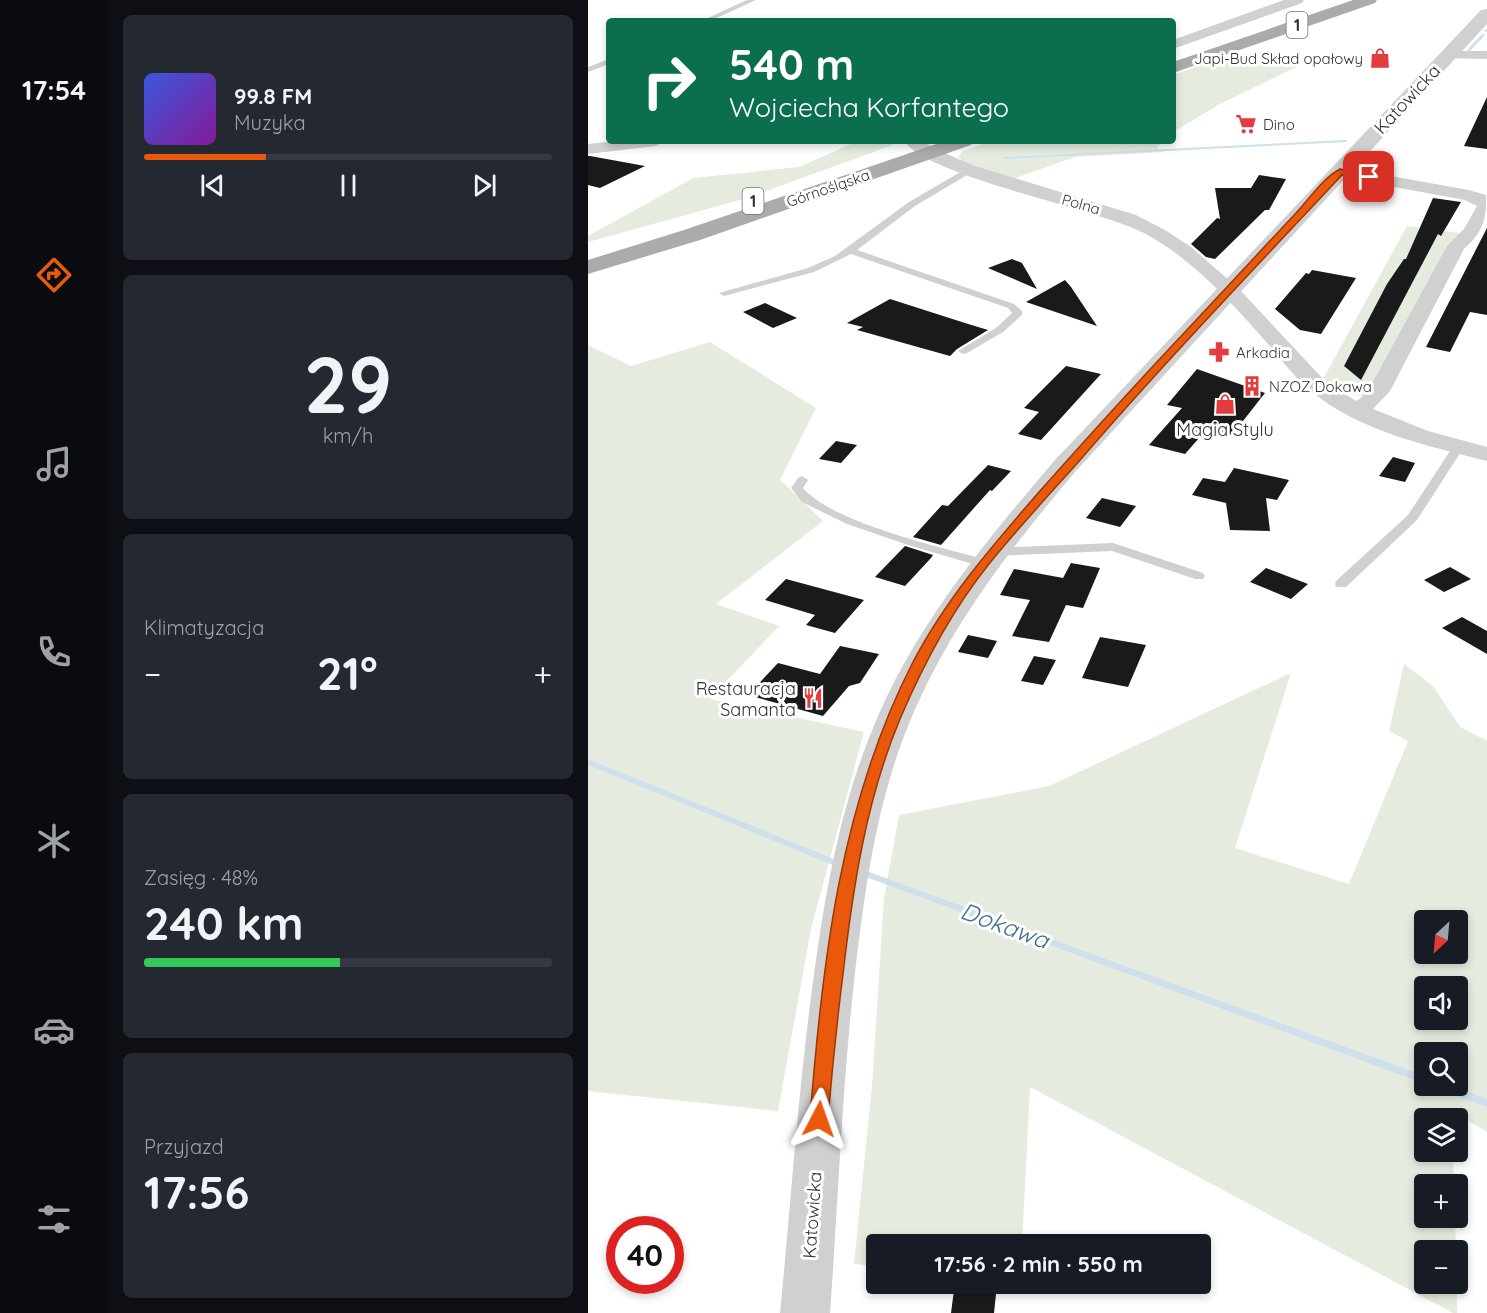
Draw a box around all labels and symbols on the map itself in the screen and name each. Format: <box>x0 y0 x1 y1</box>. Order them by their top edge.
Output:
road number: 1 <box>1286 12 1308 38</box>
shop icon: Japi-Bud Skład opałowy <box>1368 46 1392 70</box>
place label: Japi-Bud Skład opałowy <box>1194 49 1363 68</box>
street label: Katowicka <box>1369 59 1445 139</box>
supermarket icon: Dino <box>1234 112 1258 136</box>
place label: Dino <box>1263 115 1295 134</box>
pin <box>1343 151 1394 202</box>
street label: Górnośląska <box>784 165 872 211</box>
road number: 1 <box>742 188 764 214</box>
street label: Polna <box>1060 189 1102 219</box>
pharmacy icon: Arkadia <box>1207 340 1231 364</box>
place label: Arkadia <box>1236 343 1290 362</box>
building icon: NZOZ Dokawa <box>1240 374 1264 398</box>
place label: NZOZ Dokawa <box>1269 377 1372 396</box>
shop icon: Magia Stylu <box>1213 392 1237 416</box>
place label: Magia Stylu <box>1176 418 1274 441</box>
place label: Restauracja Samanta <box>696 677 796 721</box>
restaurant icon: Restauracja Samanta <box>801 686 825 710</box>
water label: Dokawa <box>957 895 1055 955</box>
north arrow <box>1414 910 1468 964</box>
position arrow <box>787 1087 851 1151</box>
street label: Katowicka <box>797 1171 827 1259</box>
speed limit sign: 40 <box>606 1216 684 1294</box>

